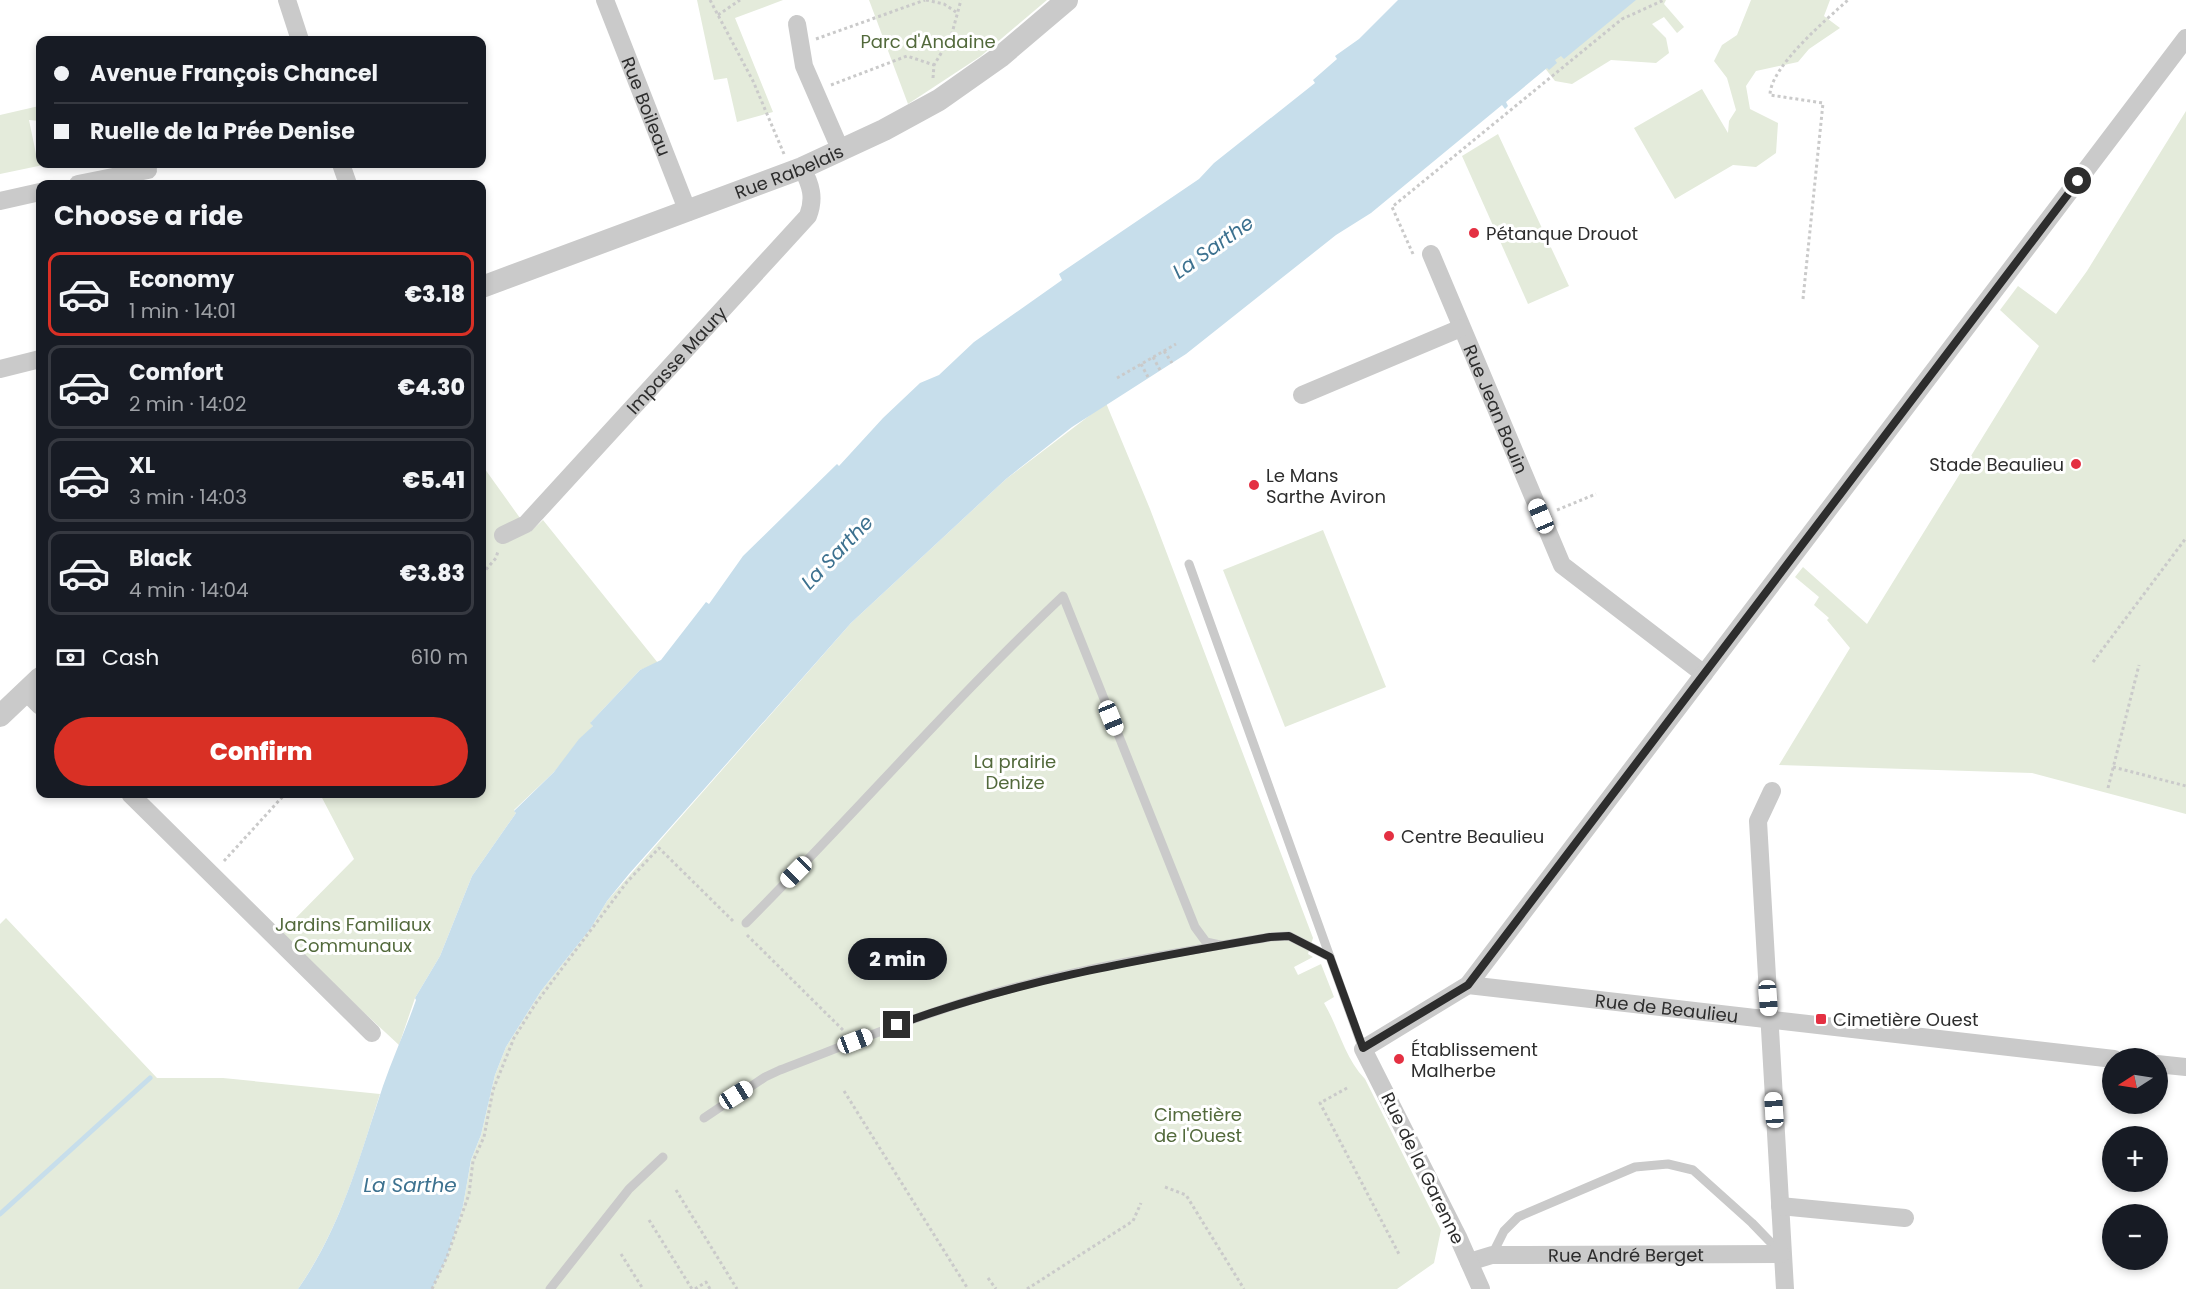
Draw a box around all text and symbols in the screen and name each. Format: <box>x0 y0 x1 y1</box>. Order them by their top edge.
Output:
park label: Parc d'Andaine <box>860 29 996 54</box>
street label: Rue Boileau <box>616 53 677 160</box>
text: Avenue François Chancel <box>90 58 378 89</box>
text: Ruelle de la Prée Denise <box>90 116 355 147</box>
street label: Rue Rabelais <box>731 138 847 205</box>
route start <box>2064 167 2091 194</box>
text: Choose a ride <box>54 197 243 234</box>
water label: La Sarthe <box>1167 209 1259 285</box>
place label: Pétanque Drouot <box>1486 221 1638 246</box>
marker: Pétanque Drouot <box>1467 226 1481 240</box>
text: Economy <box>129 264 234 295</box>
icon: car <box>57 267 111 321</box>
text: €3.18 <box>405 279 465 310</box>
text: 1 min · 14:01 <box>129 297 236 325</box>
street label: Impasse Maury <box>620 300 732 419</box>
street label: Rue Jean Bouin <box>1458 340 1534 477</box>
text: Comfort <box>129 357 223 388</box>
icon: car <box>57 360 111 414</box>
text: €4.30 <box>398 372 465 403</box>
text: 2 min · 14:02 <box>129 390 246 418</box>
text: XL <box>129 450 155 481</box>
place label: Stade Beaulieu <box>1929 452 2064 477</box>
icon: car <box>57 453 111 507</box>
marker: Stade Beaulieu <box>2069 457 2083 471</box>
place label: Le Mans Sarthe Aviron <box>1266 463 1386 509</box>
text: €5.41 <box>403 465 465 496</box>
marker: Le Mans Sarthe Aviron <box>1247 478 1261 492</box>
text: 3 min · 14:03 <box>129 483 247 511</box>
car <box>1526 496 1556 536</box>
water label: La Sarthe <box>795 509 879 595</box>
text: Black <box>129 543 192 574</box>
icon: car <box>57 546 111 600</box>
text: €3.83 <box>400 558 465 589</box>
text: 4 min · 14:04 <box>129 576 249 604</box>
icon: cash <box>54 641 87 674</box>
text: Cash <box>102 642 159 673</box>
text: 610 m <box>410 643 468 671</box>
car <box>1096 698 1126 738</box>
button: Confirm <box>54 717 468 786</box>
park label: La prairie Denize <box>974 749 1056 795</box>
place label: Centre Beaulieu <box>1401 824 1544 849</box>
marker: Centre Beaulieu <box>1382 829 1396 843</box>
car <box>777 853 815 891</box>
park label: Jardins Familiaux Communaux <box>275 912 431 958</box>
callout: 2 min <box>848 938 946 980</box>
text: 2 min <box>869 945 926 973</box>
car <box>1758 979 1778 1017</box>
street label: Rue de Beaulieu <box>1594 987 1740 1028</box>
place label: Cimetière Ouest <box>1833 1007 1979 1032</box>
route end <box>883 1011 910 1038</box>
marker: Cimetière Ouest <box>1814 1012 1828 1026</box>
car <box>835 1026 875 1056</box>
place label: Établissement Malherbe <box>1411 1037 1538 1083</box>
north arrow <box>2102 1048 2168 1114</box>
map controls <box>2102 1048 2168 1270</box>
marker: Établissement Malherbe <box>1392 1052 1406 1066</box>
car <box>716 1078 756 1112</box>
street label: Rue de la Garenne <box>1375 1088 1471 1248</box>
car <box>1764 1091 1784 1129</box>
park label: Cimetière de l'Ouest <box>1154 1102 1242 1148</box>
button: + <box>2102 1126 2168 1192</box>
water label: La Sarthe <box>363 1171 457 1199</box>
button: − <box>2102 1204 2168 1270</box>
street label: Rue André Berget <box>1548 1242 1704 1267</box>

